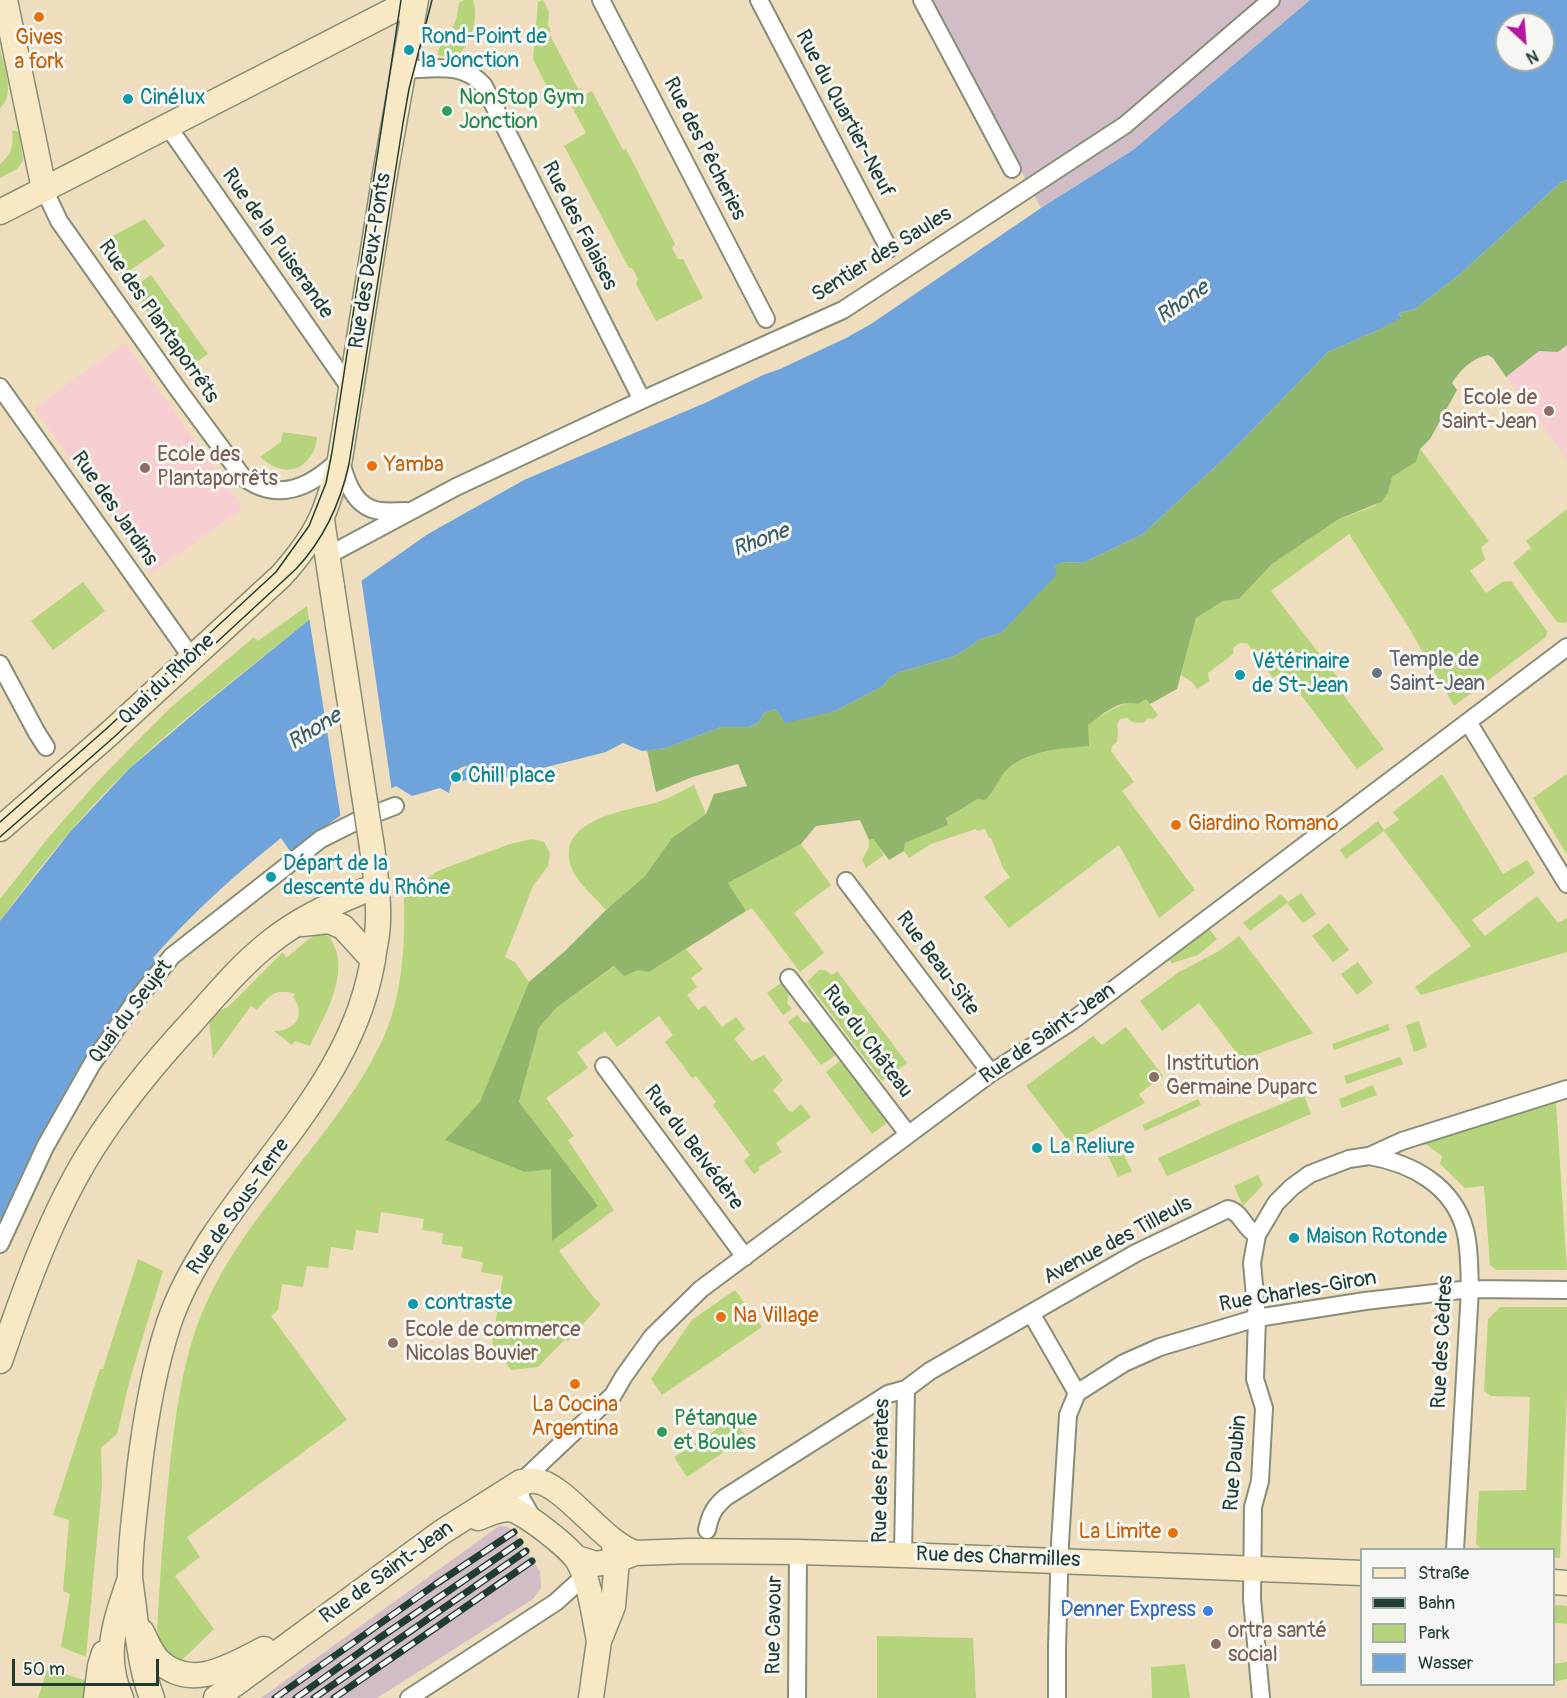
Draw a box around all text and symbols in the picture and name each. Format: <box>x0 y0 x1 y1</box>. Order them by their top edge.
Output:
marker: Gives a fork <box>32 10 46 24</box>
north arrow <box>1495 12 1555 72</box>
place label: Rond-Point de la Jonction <box>421 25 547 75</box>
place label: Gives a fork <box>14 26 64 76</box>
street label: Rue du Quartier-Neuf <box>789 26 899 202</box>
marker: Rond-Point de la Jonction <box>402 43 416 57</box>
text: N <box>1523 45 1541 68</box>
street label: Rue des Pêcheries <box>657 73 751 225</box>
place label: Cinélux <box>140 86 206 112</box>
place label: NonStop Gym Jonction <box>459 86 584 136</box>
marker: Cinélux <box>121 92 135 106</box>
marker: NonStop Gym Jonction <box>440 104 454 118</box>
street label: Rue des Falaises <box>536 157 622 295</box>
street label: Rue de la Puiserande <box>216 164 338 324</box>
street label: Rue des Deux-Ponts <box>345 171 397 351</box>
street label: Sentier des Saules <box>807 202 957 308</box>
street label: Rue des Plantaporrêts <box>92 236 224 408</box>
water label: Rhone <box>1152 276 1214 330</box>
place label: Ecole de Saint-Jean <box>1441 386 1537 436</box>
marker: Ecole de Saint-Jean <box>1542 404 1556 418</box>
place label: Ecole des Plantaporrêts <box>157 443 278 493</box>
street label: Rue des Jardins <box>65 447 163 571</box>
place label: Yamba <box>384 453 444 479</box>
marker: Yamba <box>365 459 379 473</box>
marker: Ecole des Plantaporrêts <box>138 461 152 475</box>
water label: Rhone <box>729 518 793 564</box>
street label: Quai du Rhône <box>114 629 220 731</box>
place label: Temple de Saint-Jean <box>1389 648 1485 698</box>
place label: Vétérinaire de St-Jean <box>1252 650 1349 700</box>
marker: Temple de Saint-Jean <box>1370 666 1384 680</box>
marker: Vétérinaire de St-Jean <box>1233 668 1247 682</box>
water label: Rhone <box>283 703 347 757</box>
place label: Chill place <box>468 764 555 790</box>
marker: Chill place <box>449 770 463 784</box>
place label: Giardino Romano <box>1188 812 1339 838</box>
marker: Giardino Romano <box>1169 818 1183 832</box>
place label: Départ de la descente du Rhône <box>283 852 450 902</box>
marker: Départ de la descente du Rhône <box>264 870 278 884</box>
street label: Rue Beau-Site <box>890 907 984 1021</box>
street label: Quai du Seujet <box>84 955 178 1069</box>
street label: Rue de Saint-Jean <box>976 978 1120 1090</box>
street label: Rue du Château <box>817 981 917 1103</box>
place label: Institution Germaine Duparc <box>1166 1052 1318 1102</box>
marker: Institution Germaine Duparc <box>1147 1070 1161 1084</box>
street label: Rue du Belvédère <box>638 1081 748 1215</box>
street label: Rue de Sous-Terre <box>182 1134 296 1280</box>
place label: La Reliure <box>1049 1135 1134 1161</box>
marker: La Reliure <box>1030 1141 1044 1155</box>
street label: Avenue des Tilleuls <box>1039 1191 1197 1291</box>
place label: Maison Rotonde <box>1306 1225 1447 1251</box>
marker: Maison Rotonde <box>1287 1231 1301 1245</box>
street label: Rue Charles-Giron <box>1217 1266 1379 1318</box>
street label: Rue des Cèdres <box>1427 1275 1459 1409</box>
place label: contraste <box>425 1291 512 1317</box>
marker: contraste <box>406 1297 420 1311</box>
place label: Na Village <box>733 1304 819 1330</box>
marker: Na Village <box>714 1310 728 1324</box>
place label: Ecole de commerce Nicolas Bouvier <box>405 1318 581 1368</box>
marker: Ecole de commerce Nicolas Bouvier <box>386 1336 400 1350</box>
marker: La Cocina Argentina <box>568 1377 582 1391</box>
place label: La Cocina Argentina <box>532 1393 618 1443</box>
street label: Rue des Pénates <box>868 1399 896 1543</box>
place label: Pétanque et Boules <box>674 1407 757 1457</box>
street label: Rue Daubin <box>1219 1414 1253 1512</box>
marker: Pétanque et Boules <box>655 1425 669 1439</box>
street label: Rue de Saint-Jean <box>315 1516 459 1630</box>
place label: La Limite <box>1079 1520 1161 1546</box>
marker: La Limite <box>1166 1526 1180 1540</box>
street label: Rue des Charmilles <box>915 1543 1081 1573</box>
legend <box>1360 1548 1555 1686</box>
text: Straße <box>1418 1562 1469 1585</box>
street label: Rue Cavour <box>762 1575 788 1675</box>
text: Bahn <box>1418 1592 1455 1615</box>
place label: Denner Express <box>1060 1598 1196 1624</box>
marker: Denner Express <box>1201 1604 1215 1618</box>
place label: ortra santé social <box>1228 1619 1327 1669</box>
text: Park <box>1418 1622 1450 1645</box>
marker: ortra santé social <box>1209 1637 1223 1651</box>
scale bar <box>15 1647 162 1685</box>
text: Wasser <box>1418 1652 1473 1675</box>
text: 50 m <box>23 1658 65 1681</box>

